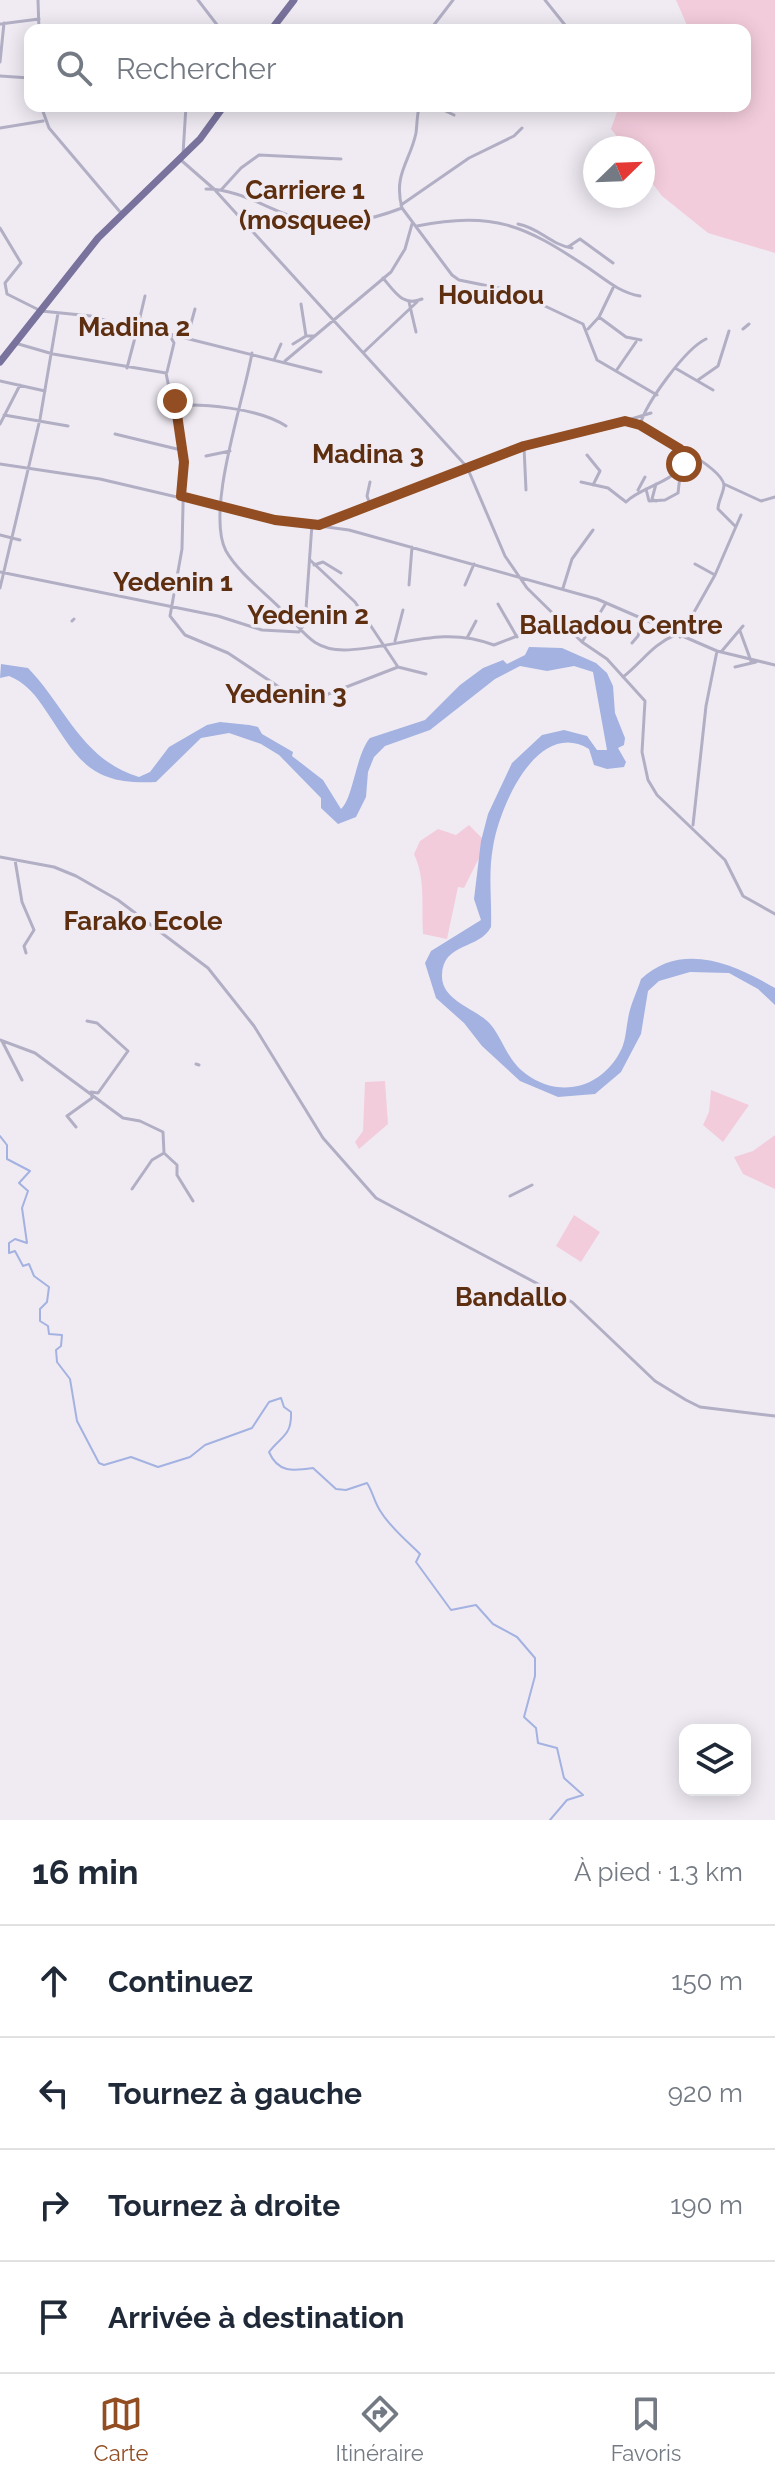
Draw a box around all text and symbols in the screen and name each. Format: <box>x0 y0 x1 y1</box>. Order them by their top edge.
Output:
search box <box>24 24 751 112</box>
icon: search <box>52 46 96 90</box>
text: Rechercher <box>116 51 276 86</box>
north arrow <box>583 136 655 208</box>
district label: Carriere 1 (mosquee) <box>239 175 371 235</box>
district label: Houidou <box>438 280 544 310</box>
district label: Madina 2 <box>78 312 190 342</box>
route end <box>157 383 193 419</box>
district label: Madina 3 <box>312 439 424 469</box>
route start <box>666 446 702 482</box>
district label: Yedenin 1 <box>113 567 233 597</box>
district label: Yedenin 2 <box>247 600 369 630</box>
district label: Balladou Centre <box>519 610 723 640</box>
district label: Yedenin 3 <box>225 679 347 709</box>
district label: Farako Ecole <box>64 906 223 936</box>
district label: Bandallo <box>455 1282 567 1312</box>
map controls <box>679 1724 751 1796</box>
button: layers <box>679 1724 751 1796</box>
text: 16 min <box>32 1852 138 1892</box>
text: À pied · 1.3 km <box>574 1857 743 1887</box>
icon: ahead <box>32 1959 76 2003</box>
text: Continuez <box>108 1964 253 1999</box>
text: 150 m <box>671 1966 743 1996</box>
icon: left <box>32 2071 76 2115</box>
text: Tournez à gauche <box>108 2076 362 2111</box>
text: 920 m <box>668 2078 743 2108</box>
icon: right <box>32 2183 76 2227</box>
text: Tournez à droite <box>108 2188 340 2223</box>
text: 190 m <box>670 2190 743 2220</box>
icon: arrive <box>32 2295 76 2339</box>
text: Arrivée à destination <box>108 2300 404 2335</box>
tab: Carte <box>94 2392 148 2466</box>
tab: Itinéraire <box>336 2392 424 2466</box>
tab: Favoris <box>611 2392 681 2466</box>

